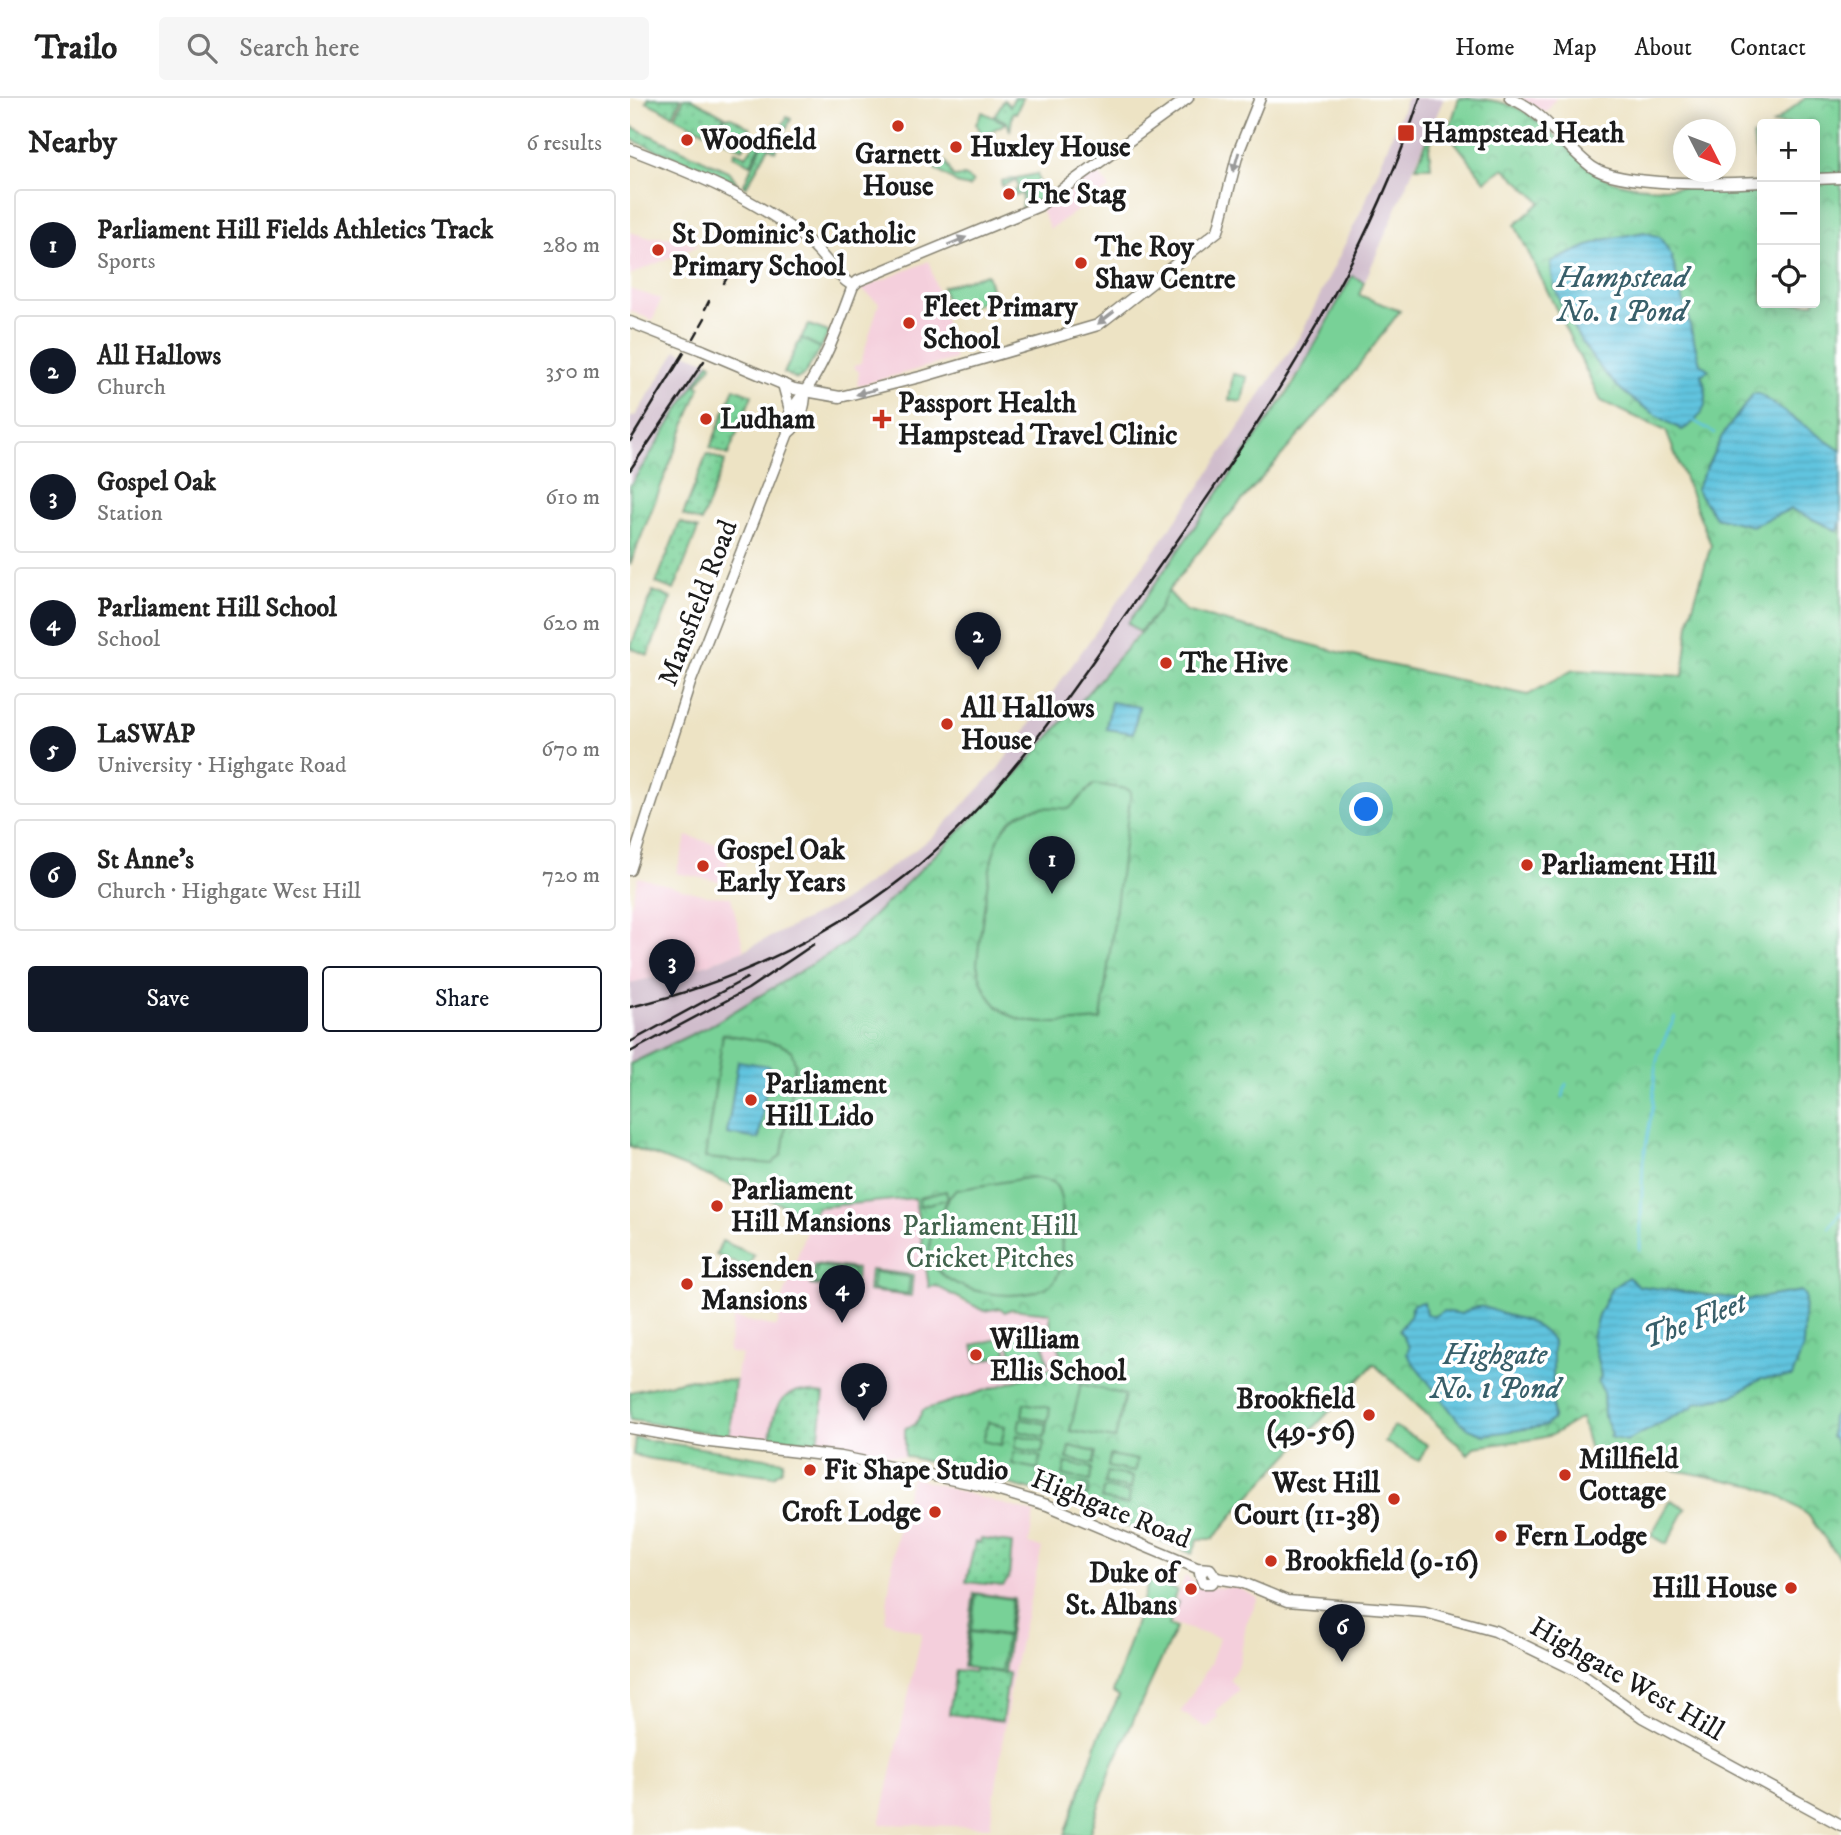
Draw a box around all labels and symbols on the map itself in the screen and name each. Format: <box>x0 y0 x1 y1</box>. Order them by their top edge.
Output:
place label: Hampstead Heath <box>1422 116 1625 151</box>
marker: Garnett House <box>890 118 906 134</box>
north arrow <box>1673 119 1736 182</box>
place label: Woodfield <box>700 123 817 158</box>
marker: Hampstead Heath <box>1396 123 1416 143</box>
place label: Huxley House <box>970 130 1131 165</box>
marker: Woodfield <box>679 132 695 148</box>
place label: Garnett House <box>855 137 941 204</box>
marker: Huxley House <box>948 139 964 155</box>
one-way arrow <box>1230 151 1241 173</box>
place label: The Stag <box>1022 177 1127 212</box>
marker: The Stag <box>1001 186 1017 202</box>
place label: St Dominic's Catholic Primary School <box>672 217 916 284</box>
place label: The Roy Shaw Centre <box>1094 230 1236 297</box>
one-way arrow <box>947 236 968 247</box>
marker: St Dominic's Catholic Primary School <box>650 242 666 258</box>
marker: The Roy Shaw Centre <box>1073 255 1089 271</box>
water label: Hampstead No. 1 Pond <box>1555 260 1693 331</box>
place label: Fleet Primary School <box>923 290 1078 357</box>
one-way arrow <box>1097 311 1116 325</box>
marker: Fleet Primary School <box>901 315 917 331</box>
place label: Passport Health Hampstead Travel Clinic <box>898 386 1177 453</box>
one-way arrow <box>855 387 877 398</box>
place label: Ludham <box>720 402 815 437</box>
marker: Passport Health Hampstead Travel Clinic <box>872 409 892 429</box>
marker: Ludham <box>698 411 714 427</box>
street label: Mansfield Road <box>650 515 746 691</box>
pin: 2 <box>955 612 1001 670</box>
place label: The Hive <box>1179 646 1288 681</box>
marker: The Hive <box>1158 655 1174 671</box>
place label: All Hallows House <box>960 691 1095 758</box>
marker: All Hallows House <box>939 716 955 732</box>
your location <box>1349 792 1383 826</box>
place label: Gospel Oak Early Years <box>717 833 846 900</box>
pin: 1 <box>1029 836 1075 894</box>
place label: Parliament Hill <box>1541 848 1717 883</box>
marker: Parliament Hill <box>1519 857 1535 873</box>
marker: Gospel Oak Early Years <box>695 858 711 874</box>
pin: 3 <box>649 939 695 997</box>
place label: Parliament Hill Lido <box>765 1067 887 1134</box>
marker: Parliament Hill Lido <box>743 1092 759 1108</box>
place label: Parliament Hill Mansions <box>731 1173 891 1240</box>
marker: Parliament Hill Mansions <box>709 1198 725 1214</box>
park label: Parliament Hill Cricket Pitches <box>902 1209 1078 1276</box>
place label: Lissenden Mansions <box>701 1251 814 1318</box>
pin: 4 <box>819 1265 865 1323</box>
marker: Lissenden Mansions <box>679 1276 695 1292</box>
water label: The Fleet <box>1638 1284 1754 1358</box>
place label: William Ellis School <box>989 1322 1127 1389</box>
water label: Highgate No. 1 Pond <box>1428 1337 1564 1408</box>
marker: William Ellis School <box>968 1347 984 1363</box>
pin: 5 <box>841 1363 887 1421</box>
place label: Brookfield (49-56) <box>1236 1382 1356 1449</box>
marker: Brookfield (49-56) <box>1361 1407 1377 1423</box>
place label: Millfield Cottage <box>1579 1442 1679 1509</box>
place label: Fit Shape Studio <box>824 1453 1009 1488</box>
street label: Highgate Road <box>1026 1461 1196 1557</box>
marker: Fit Shape Studio <box>802 1462 818 1478</box>
place label: West Hill Court (11-38) <box>1234 1466 1381 1533</box>
marker: Millfield Cottage <box>1557 1467 1573 1483</box>
marker: West Hill Court (11-38) <box>1386 1491 1402 1507</box>
place label: Croft Lodge <box>782 1495 921 1530</box>
marker: Croft Lodge <box>927 1504 943 1520</box>
place label: Fern Lodge <box>1515 1519 1648 1554</box>
marker: Fern Lodge <box>1493 1528 1509 1544</box>
place label: Brookfield (9-16) <box>1285 1544 1479 1579</box>
marker: Brookfield (9-16) <box>1263 1553 1279 1569</box>
place label: Duke of St. Albans <box>1065 1556 1182 1623</box>
place label: Hill House <box>1652 1571 1777 1606</box>
marker: Hill House <box>1783 1580 1799 1596</box>
marker: Duke of St. Albans <box>1183 1581 1199 1597</box>
pin: 6 <box>1319 1604 1365 1662</box>
street label: Highgate West Hill <box>1523 1609 1731 1749</box>

